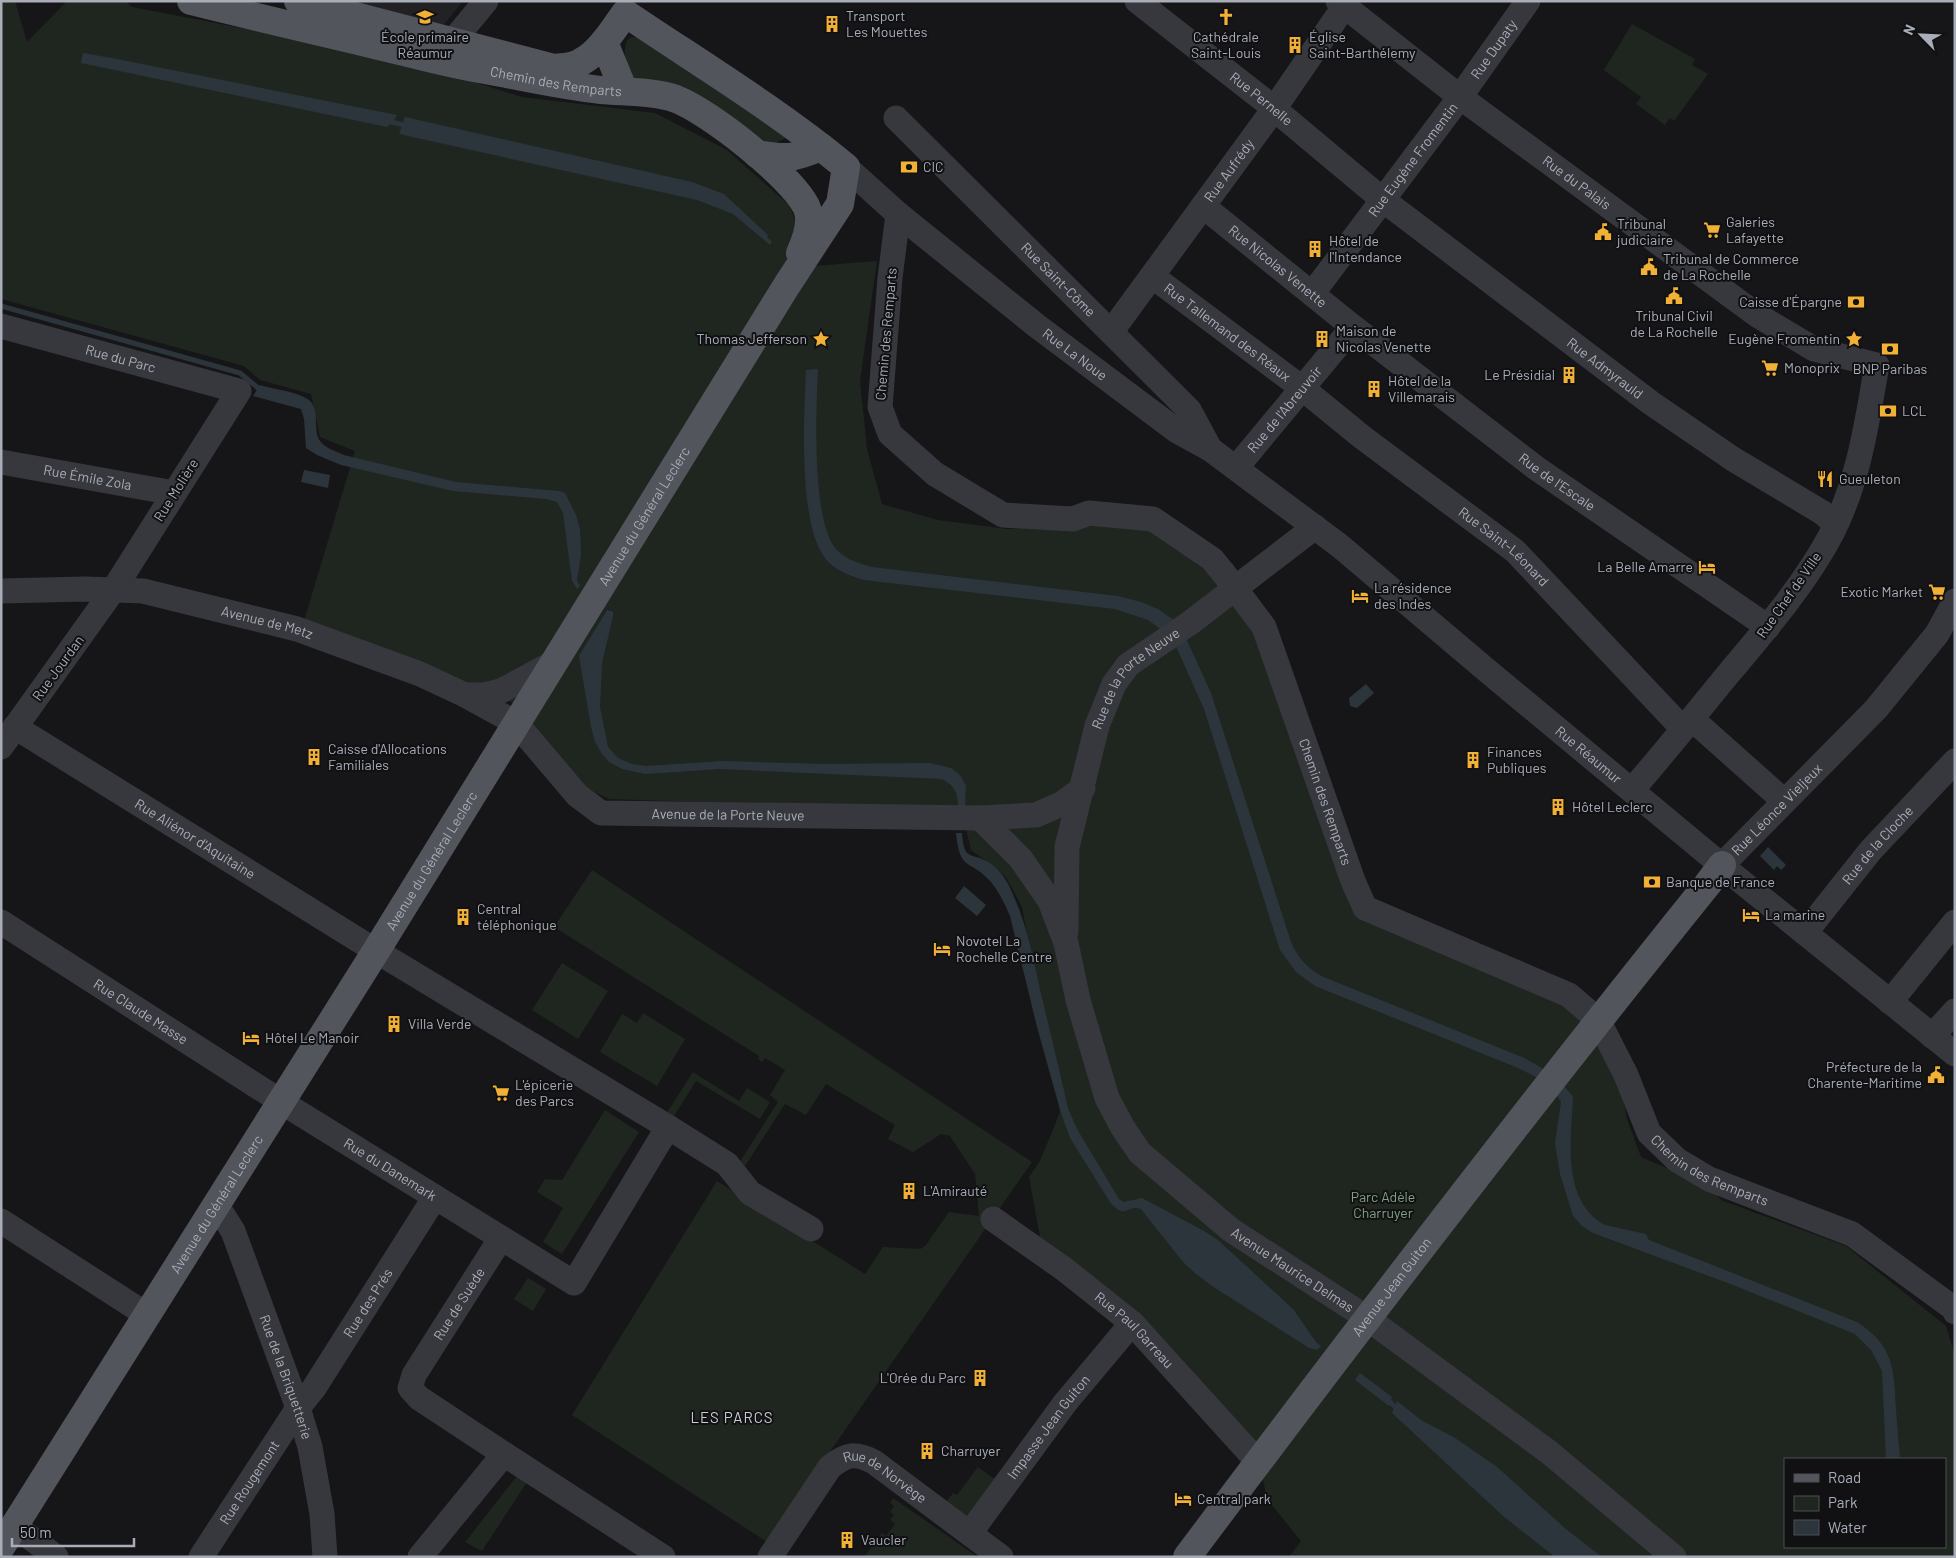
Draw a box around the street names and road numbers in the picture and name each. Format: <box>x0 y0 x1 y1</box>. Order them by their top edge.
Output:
street label: Rue Dupaty <box>1467 15 1521 82</box>
street label: Chemin des Remparts <box>489 62 622 99</box>
street label: Rue Pernelle <box>1227 68 1296 129</box>
street label: Rue Eugène Fromentin <box>1364 99 1461 220</box>
street label: Rue Aufrédy <box>1200 135 1258 205</box>
street label: Rue du Palais <box>1540 152 1615 213</box>
street label: Rue Nicolas Venette <box>1225 221 1331 311</box>
street label: Rue Saint-Côme <box>1018 239 1099 320</box>
street label: Chemin des Remparts <box>871 267 900 401</box>
street label: Rue Tallemand des Réaux <box>1161 279 1295 385</box>
street label: Rue La Noue <box>1040 324 1111 384</box>
street label: Rue Admyrauld <box>1564 334 1647 402</box>
street label: Rue du Parc <box>84 340 158 376</box>
street label: Rue de l'Abreuvoir <box>1243 362 1325 456</box>
street label: Avenue du Général Leclerc <box>595 443 693 589</box>
street label: Rue de l'Escale <box>1516 449 1599 514</box>
street label: Rue Molière <box>150 455 202 524</box>
street label: Rue Émile Zola <box>42 461 133 493</box>
street label: Rue Saint-Léonard <box>1455 503 1553 589</box>
street label: Rue Chef de Ville <box>1753 548 1825 641</box>
street label: Avenue de Metz <box>220 602 315 642</box>
street label: Rue de la Porte Neuve <box>1088 624 1183 731</box>
street label: Rue Jourdan <box>28 632 87 704</box>
street label: Rue Réaumur <box>1552 722 1625 787</box>
street label: Chemin des Remparts <box>1296 736 1356 868</box>
street label: Rue Léonce Vieljeux <box>1728 760 1826 859</box>
street label: Avenue du Général Leclerc <box>382 788 480 933</box>
street label: Rue Aliénor d'Aquitaine <box>132 795 259 882</box>
street label: Rue de la Cloche <box>1838 802 1916 888</box>
street label: Avenue de la Porte Neuve <box>652 805 805 824</box>
street label: Rue Claude Masse <box>91 975 191 1048</box>
street label: Chemin des Remparts <box>1648 1131 1771 1209</box>
street label: Avenue du Général Leclerc <box>166 1132 266 1276</box>
street label: Rue du Danemark <box>341 1134 440 1204</box>
street label: Avenue Maurice Delmas <box>1228 1223 1358 1315</box>
street label: Avenue Jean Guiton <box>1348 1234 1435 1339</box>
street label: Rue de Suède <box>429 1264 488 1343</box>
street label: Rue des Prés <box>339 1265 396 1340</box>
street label: Rue Paul Garreau <box>1092 1288 1178 1371</box>
street label: Rue de la Briquetterie <box>256 1312 316 1441</box>
street label: Impasse Jean Guiton <box>1003 1371 1093 1482</box>
street label: Rue Rougemont <box>216 1437 283 1527</box>
street label: Rue de Norvège <box>841 1447 930 1506</box>

